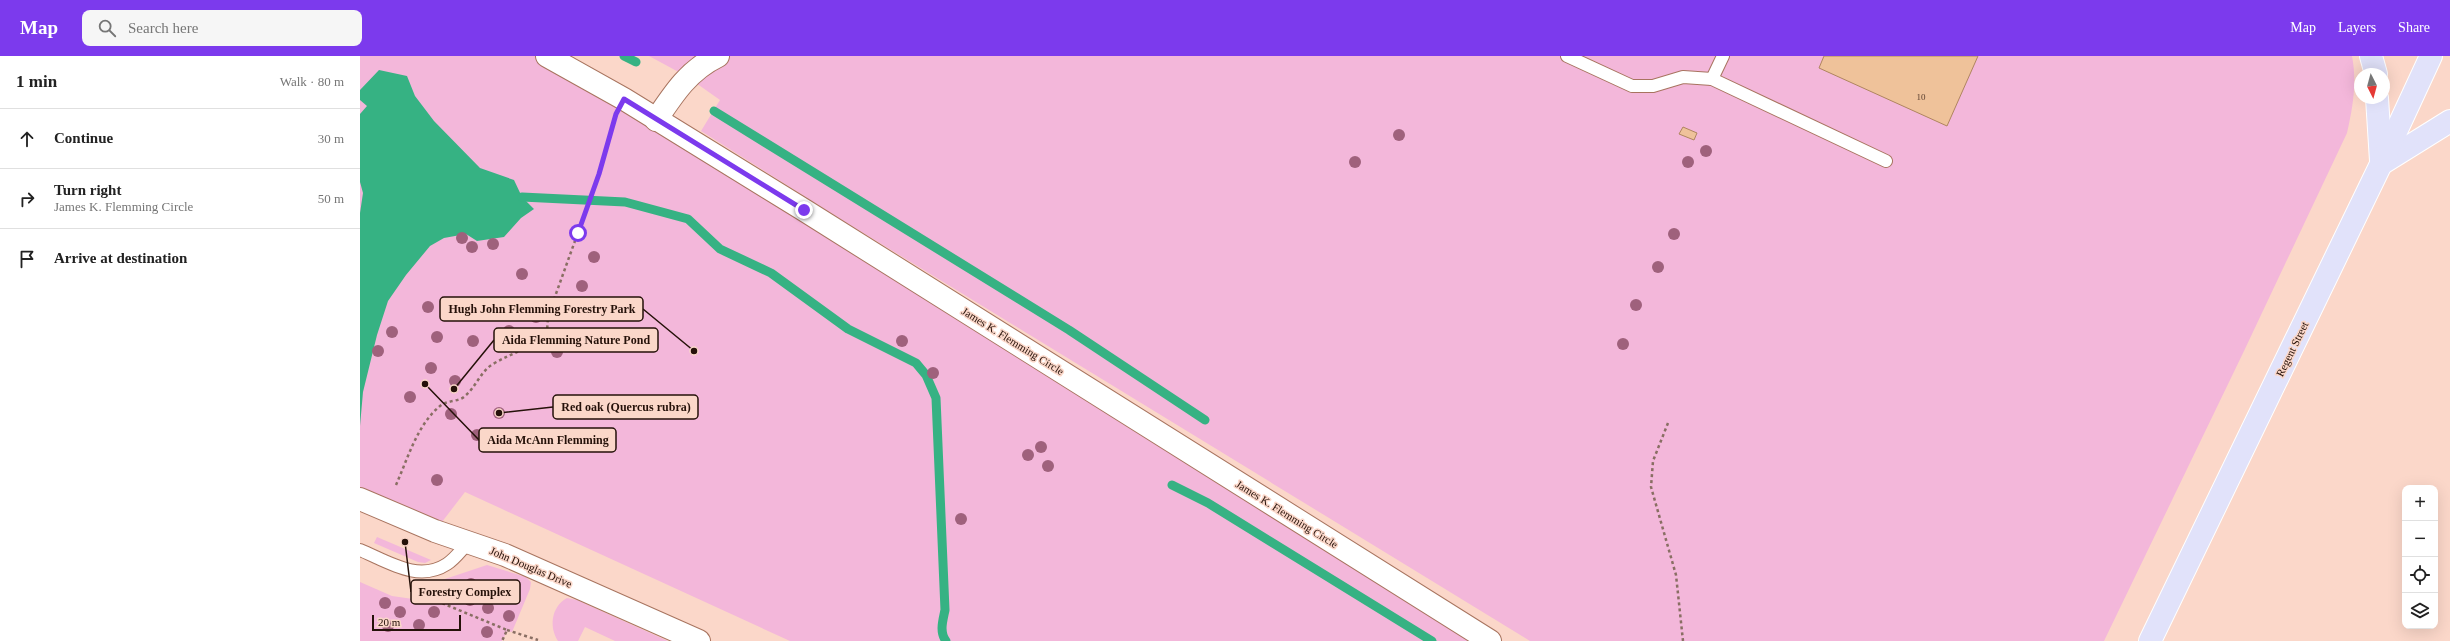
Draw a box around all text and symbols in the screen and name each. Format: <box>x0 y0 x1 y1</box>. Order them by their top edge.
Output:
search box <box>82 10 362 46</box>
text: Map <box>20 17 58 38</box>
icon: search <box>96 17 118 39</box>
text: Search here <box>128 20 198 36</box>
text: Map <box>2290 20 2316 35</box>
text: Layers <box>2338 20 2376 35</box>
text: Share <box>2398 20 2430 35</box>
north arrow <box>2354 68 2390 104</box>
text: 1 min <box>16 72 57 91</box>
text: Walk · 80 m <box>280 74 344 89</box>
house number: 10 <box>1917 92 1926 102</box>
icon: ahead <box>16 128 38 150</box>
text: Continue <box>54 130 113 146</box>
text: 30 m <box>318 131 344 146</box>
text: Turn right <box>54 182 121 198</box>
icon: right <box>16 188 38 210</box>
text: 50 m <box>318 191 344 206</box>
text: James K. Flemming Circle <box>54 199 193 214</box>
route end <box>795 201 813 219</box>
route start <box>569 224 587 242</box>
icon: arrive <box>16 248 38 270</box>
text: Arrive at destination <box>54 250 187 266</box>
callout: Hugh John Flemming Forestry Park <box>440 297 643 321</box>
text: Hugh John Flemming Forestry Park <box>448 302 636 316</box>
street label: James K. Flemming Circle <box>960 305 1066 377</box>
street label: Regent Street <box>2274 320 2310 378</box>
callout: Aida Flemming Nature Pond <box>494 328 658 352</box>
text: Aida Flemming Nature Pond <box>502 333 650 347</box>
callout: Red oak (Quercus rubra) <box>553 395 698 419</box>
text: Red oak (Quercus rubra) <box>561 400 691 414</box>
callout: Aida McAnn Flemming <box>479 428 616 452</box>
text: Aida McAnn Flemming <box>487 433 609 447</box>
street label: James K. Flemming Circle <box>1234 478 1340 550</box>
map controls <box>2402 485 2438 629</box>
button: + <box>2402 485 2438 521</box>
button: − <box>2402 521 2438 557</box>
street label: John Douglas Drive <box>488 544 574 590</box>
button: locate <box>2402 557 2438 593</box>
callout: Forestry Complex <box>411 580 520 604</box>
text: Forestry Complex <box>419 585 511 599</box>
button: layers <box>2402 593 2438 629</box>
scale bar <box>372 613 461 632</box>
text: 20 m <box>378 616 400 628</box>

